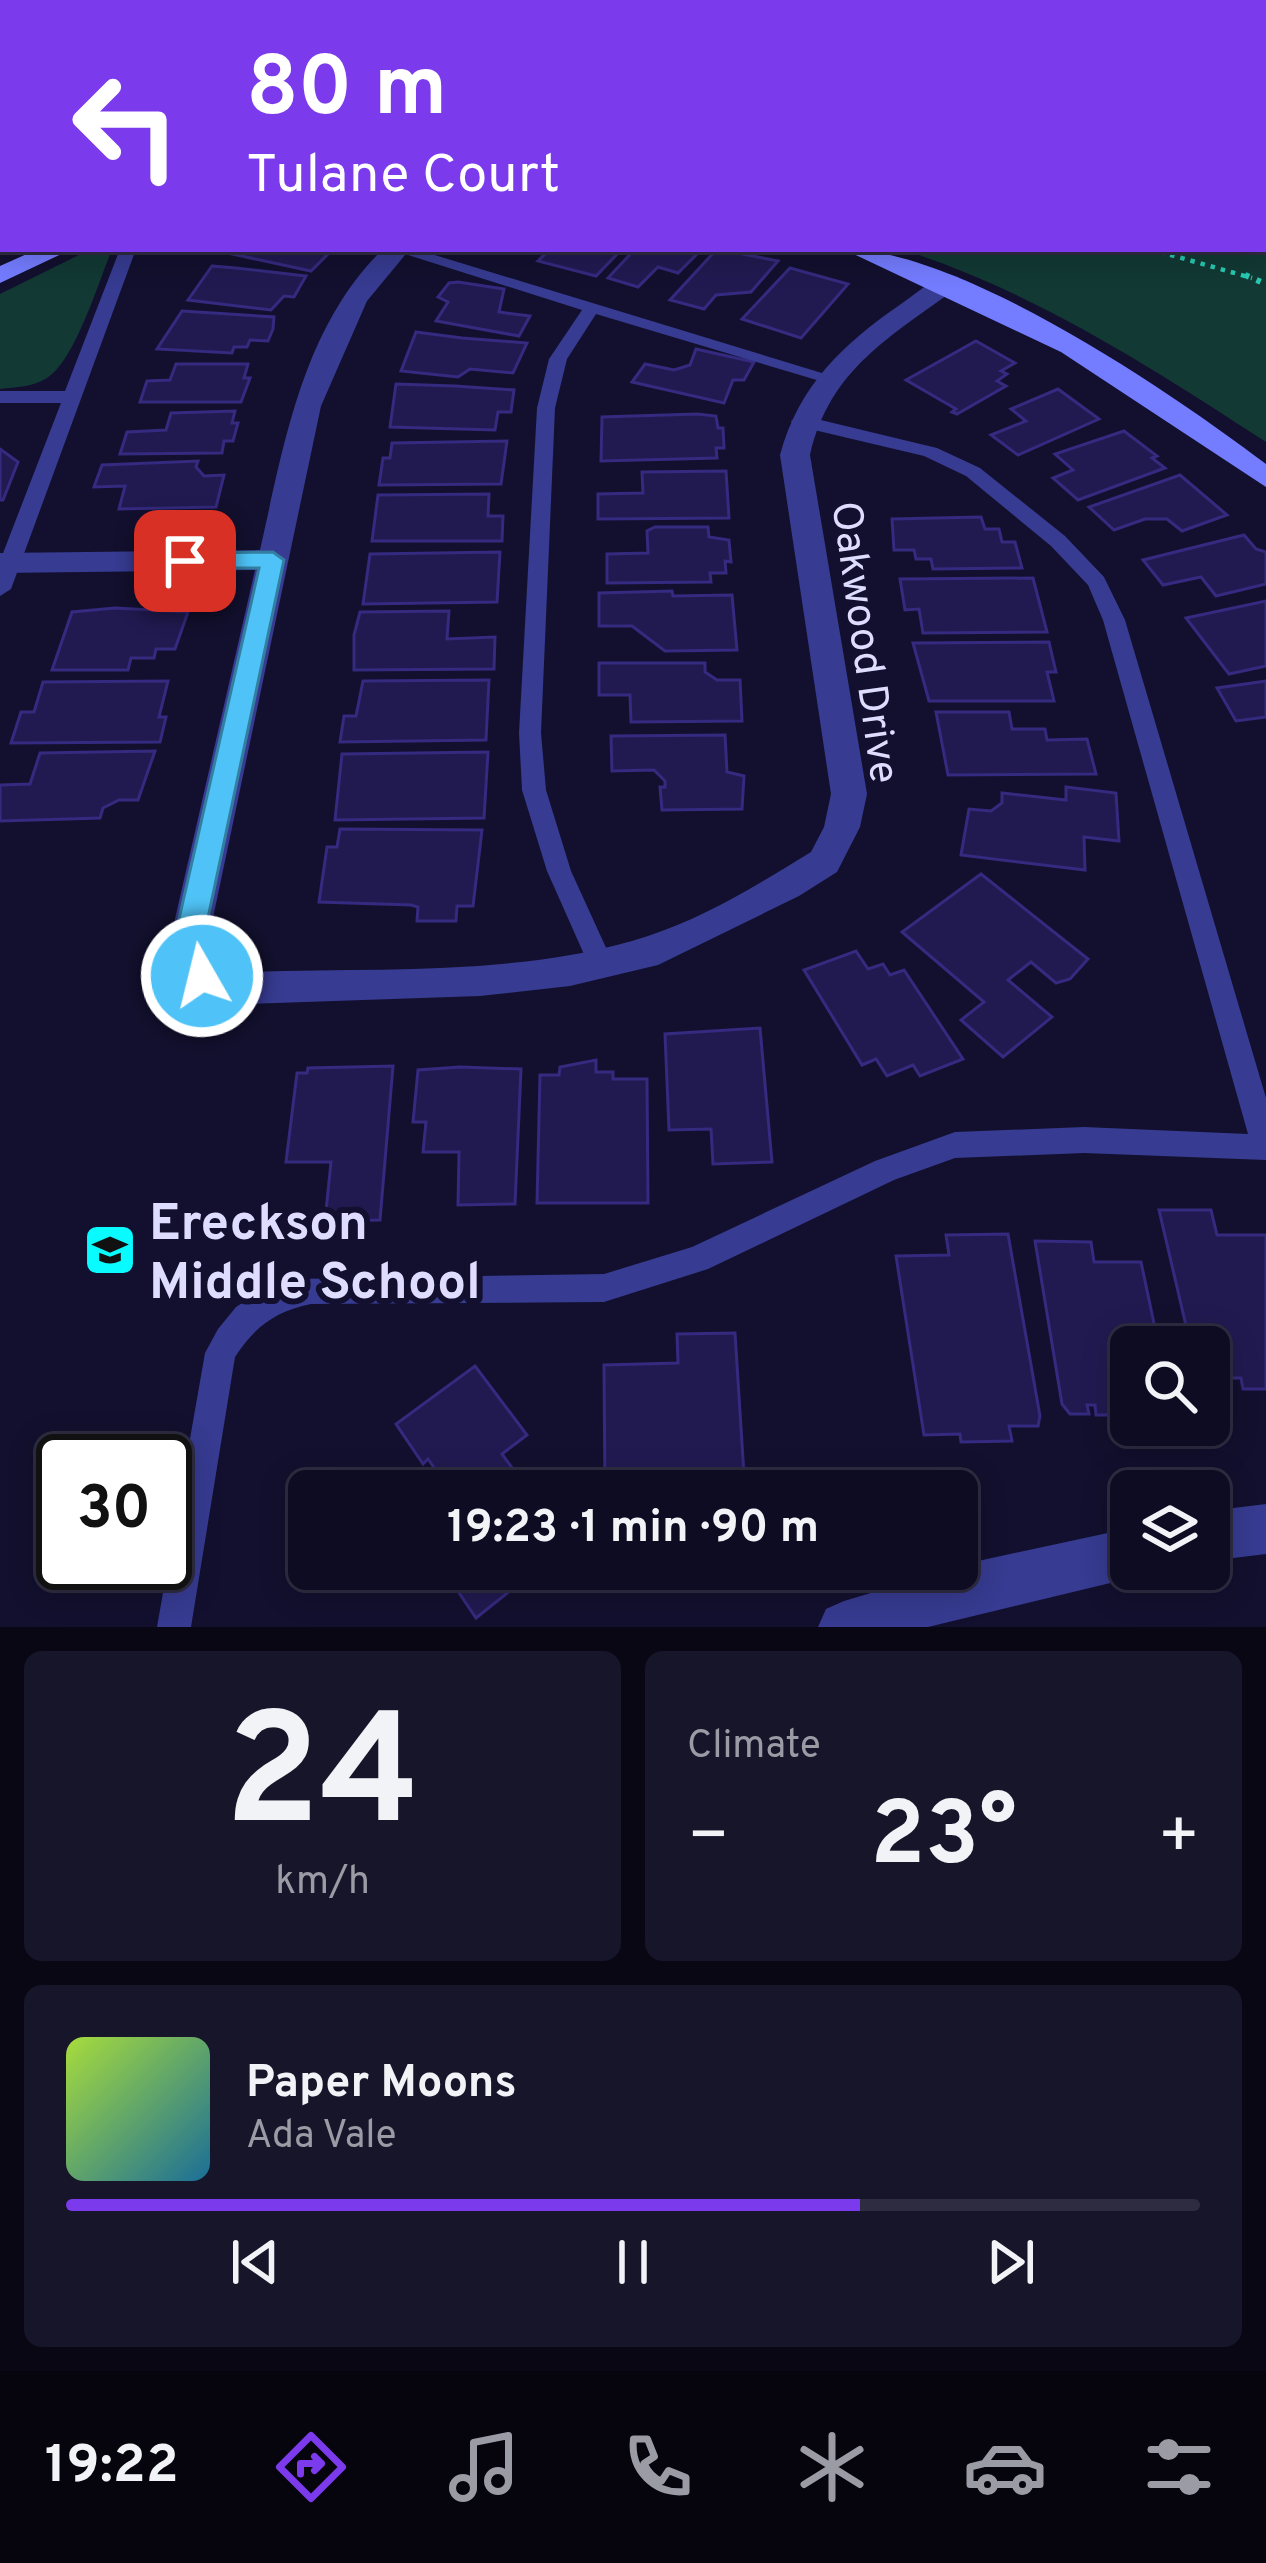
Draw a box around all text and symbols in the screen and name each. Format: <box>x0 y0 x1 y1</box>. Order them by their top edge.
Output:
text: 80 m <box>246 39 447 145</box>
icon: left <box>48 48 204 204</box>
text: Tulane Court <box>246 143 560 212</box>
street label: Oakwood Drive <box>817 498 909 787</box>
pin <box>134 510 236 612</box>
icon: arrive <box>152 528 218 594</box>
position arrow <box>139 913 265 1039</box>
place label: Ereckson Middle School <box>149 1194 481 1318</box>
school or university icon: Ereckson Middle School <box>82 1222 138 1278</box>
map controls <box>1110 1326 1230 1590</box>
button: search <box>1110 1326 1230 1446</box>
speed limit sign: 30 <box>36 1434 192 1590</box>
button: layers <box>1110 1470 1230 1590</box>
text: 19:23 · 1 min · 90 m <box>447 1501 819 1558</box>
text: 24 <box>225 1682 420 1880</box>
text: Climate <box>687 1723 821 1772</box>
text: 23° <box>870 1783 1017 1896</box>
text: − <box>687 1798 730 1881</box>
text: + <box>1157 1798 1200 1881</box>
text: km/h <box>275 1859 370 1908</box>
text: Paper Moons <box>246 2056 517 2113</box>
text: Ada Vale <box>246 2113 397 2162</box>
icon: previous <box>222 2229 288 2295</box>
icon: pause <box>600 2229 666 2295</box>
icon: next <box>978 2229 1044 2295</box>
icon: directions <box>269 2425 353 2509</box>
icon: music <box>442 2425 526 2509</box>
icon: phone <box>616 2425 700 2509</box>
icon: climate <box>790 2425 874 2509</box>
icon: car <box>963 2425 1047 2509</box>
icon: filters <box>1137 2425 1221 2509</box>
text: 19:22 <box>45 2433 179 2502</box>

